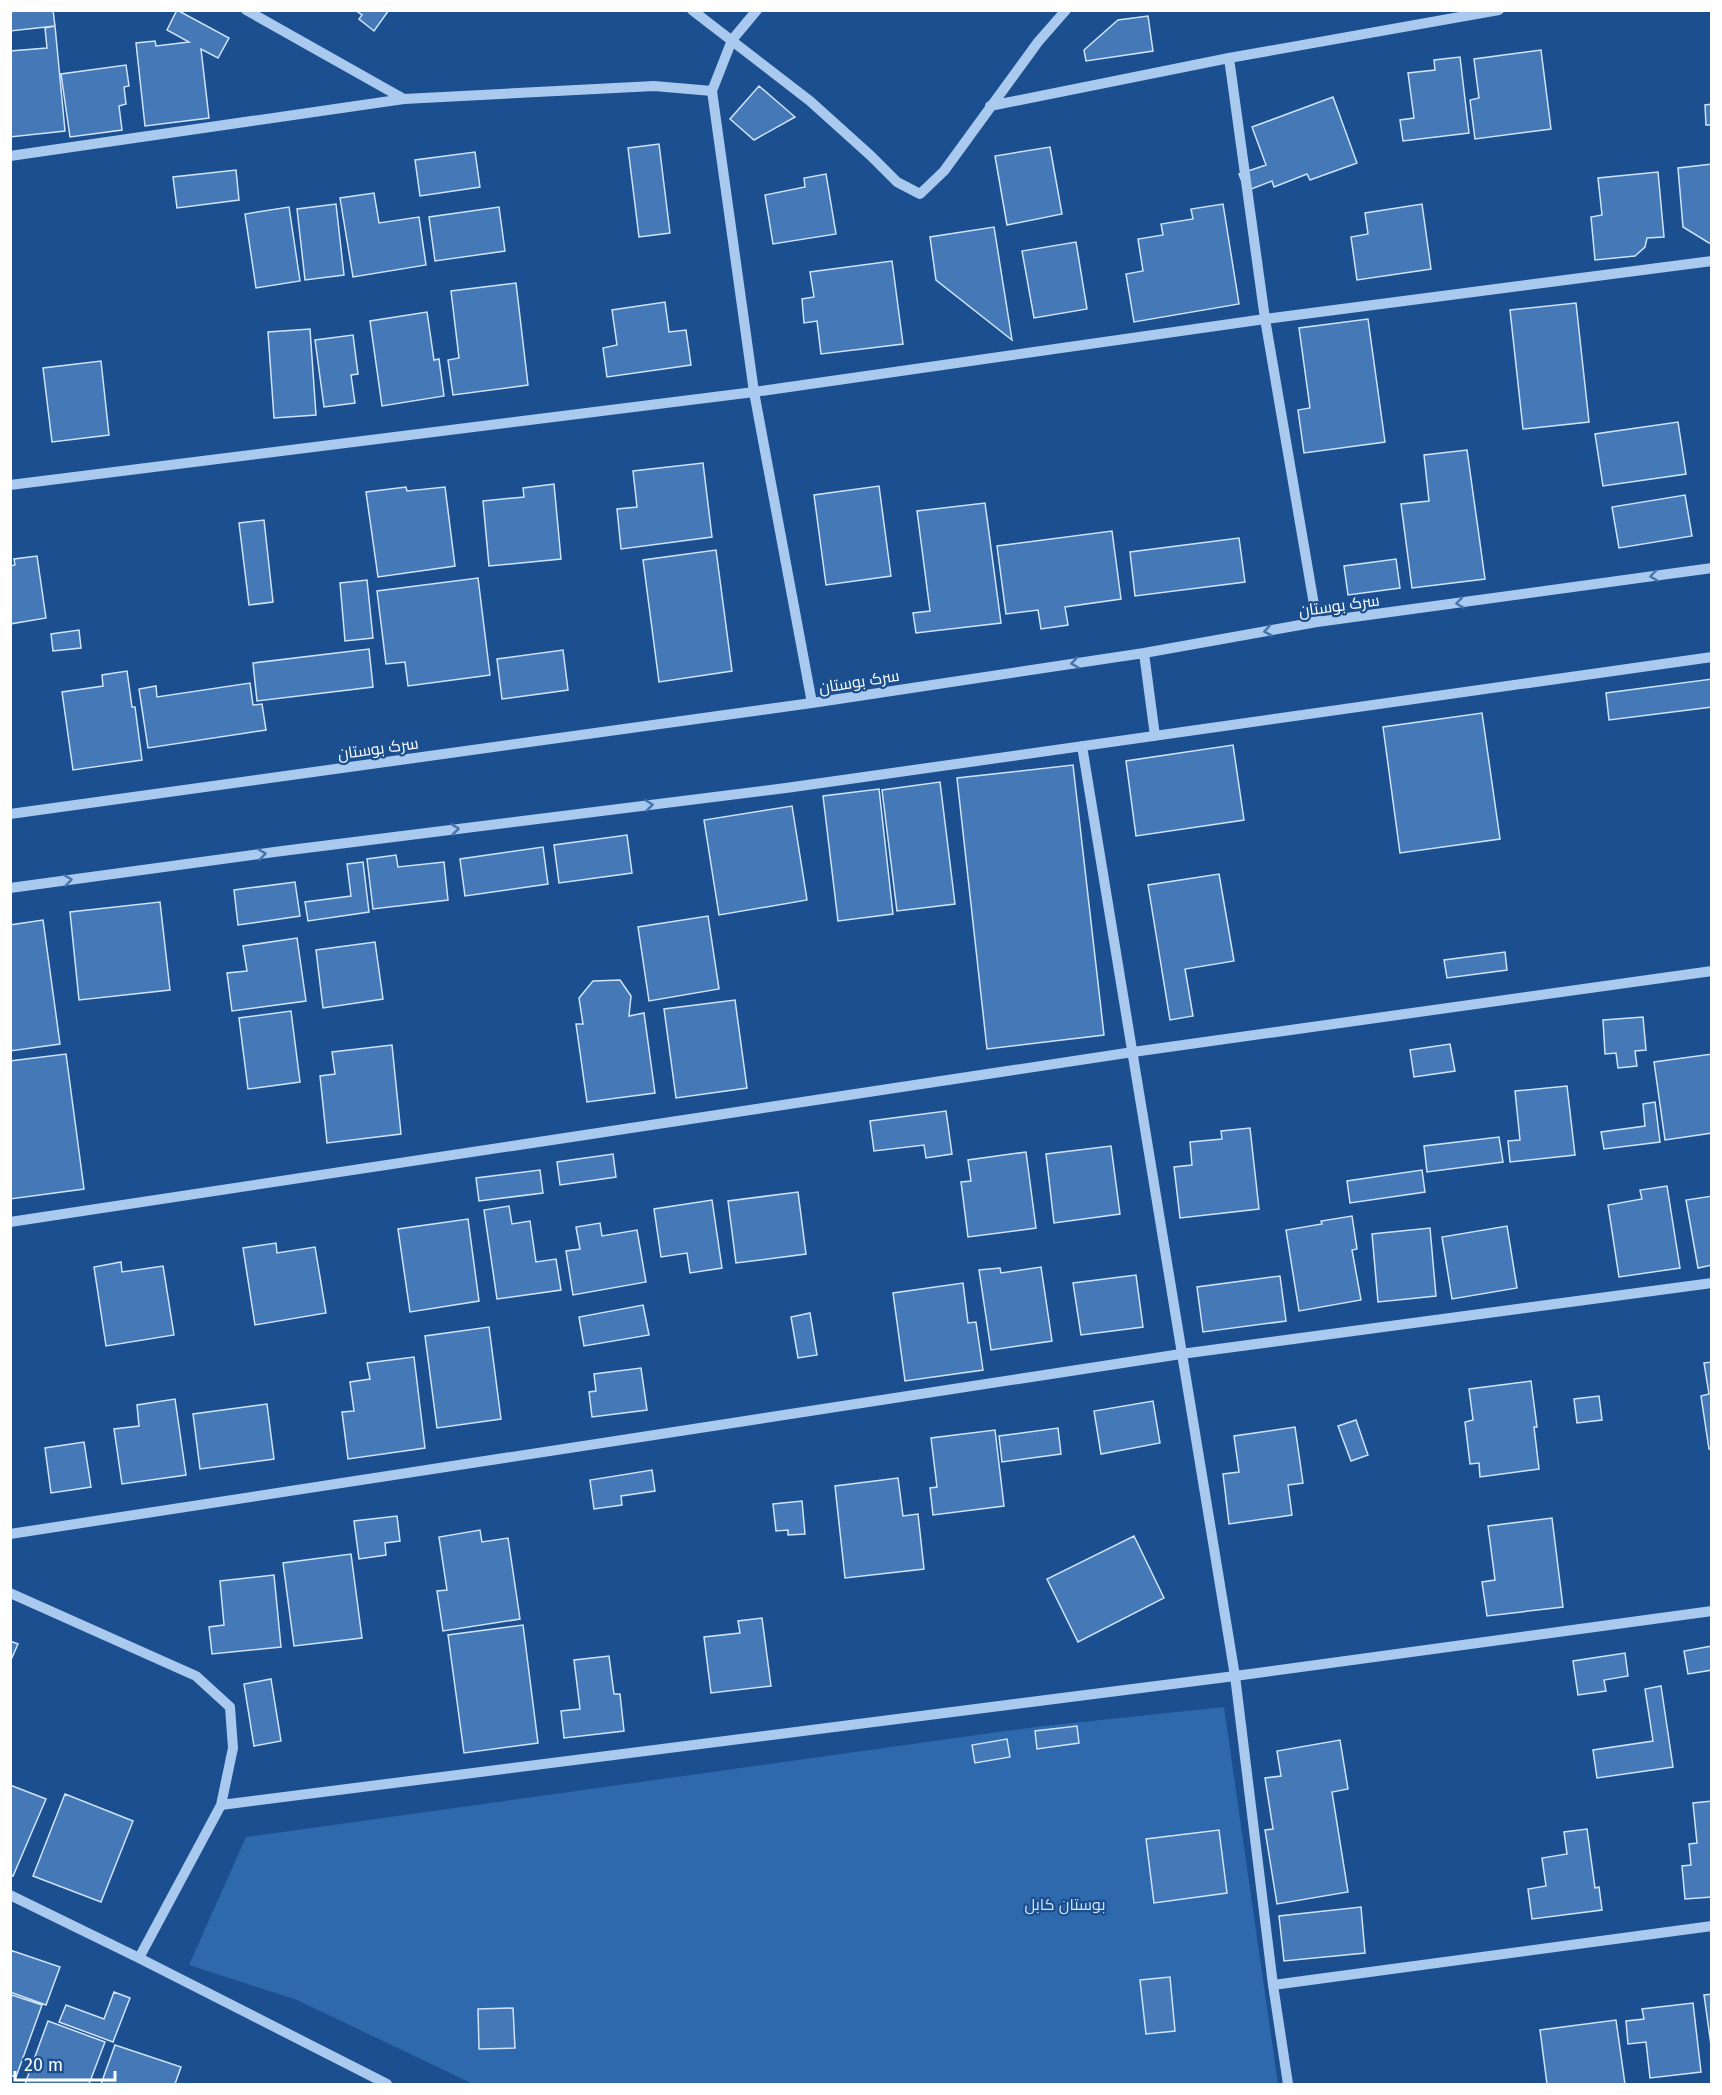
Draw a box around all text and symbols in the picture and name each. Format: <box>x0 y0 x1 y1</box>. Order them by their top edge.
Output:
one-way arrow <box>1649 569 1658 582</box>
street label: سرک بوستان <box>1297 590 1381 622</box>
one-way arrow <box>1456 596 1465 608</box>
one-way arrow <box>1263 624 1273 637</box>
one-way arrow <box>1071 657 1080 669</box>
street label: سرک بوستان <box>817 666 901 698</box>
street label: سرک بوستان <box>336 733 420 765</box>
one-way arrow <box>644 799 653 812</box>
one-way arrow <box>451 823 460 836</box>
one-way arrow <box>257 848 266 860</box>
one-way arrow <box>64 875 73 887</box>
park label: بوستان کابل <box>1024 1895 1106 1915</box>
scale bar <box>15 2044 116 2082</box>
text: 20 m <box>24 2054 63 2076</box>

